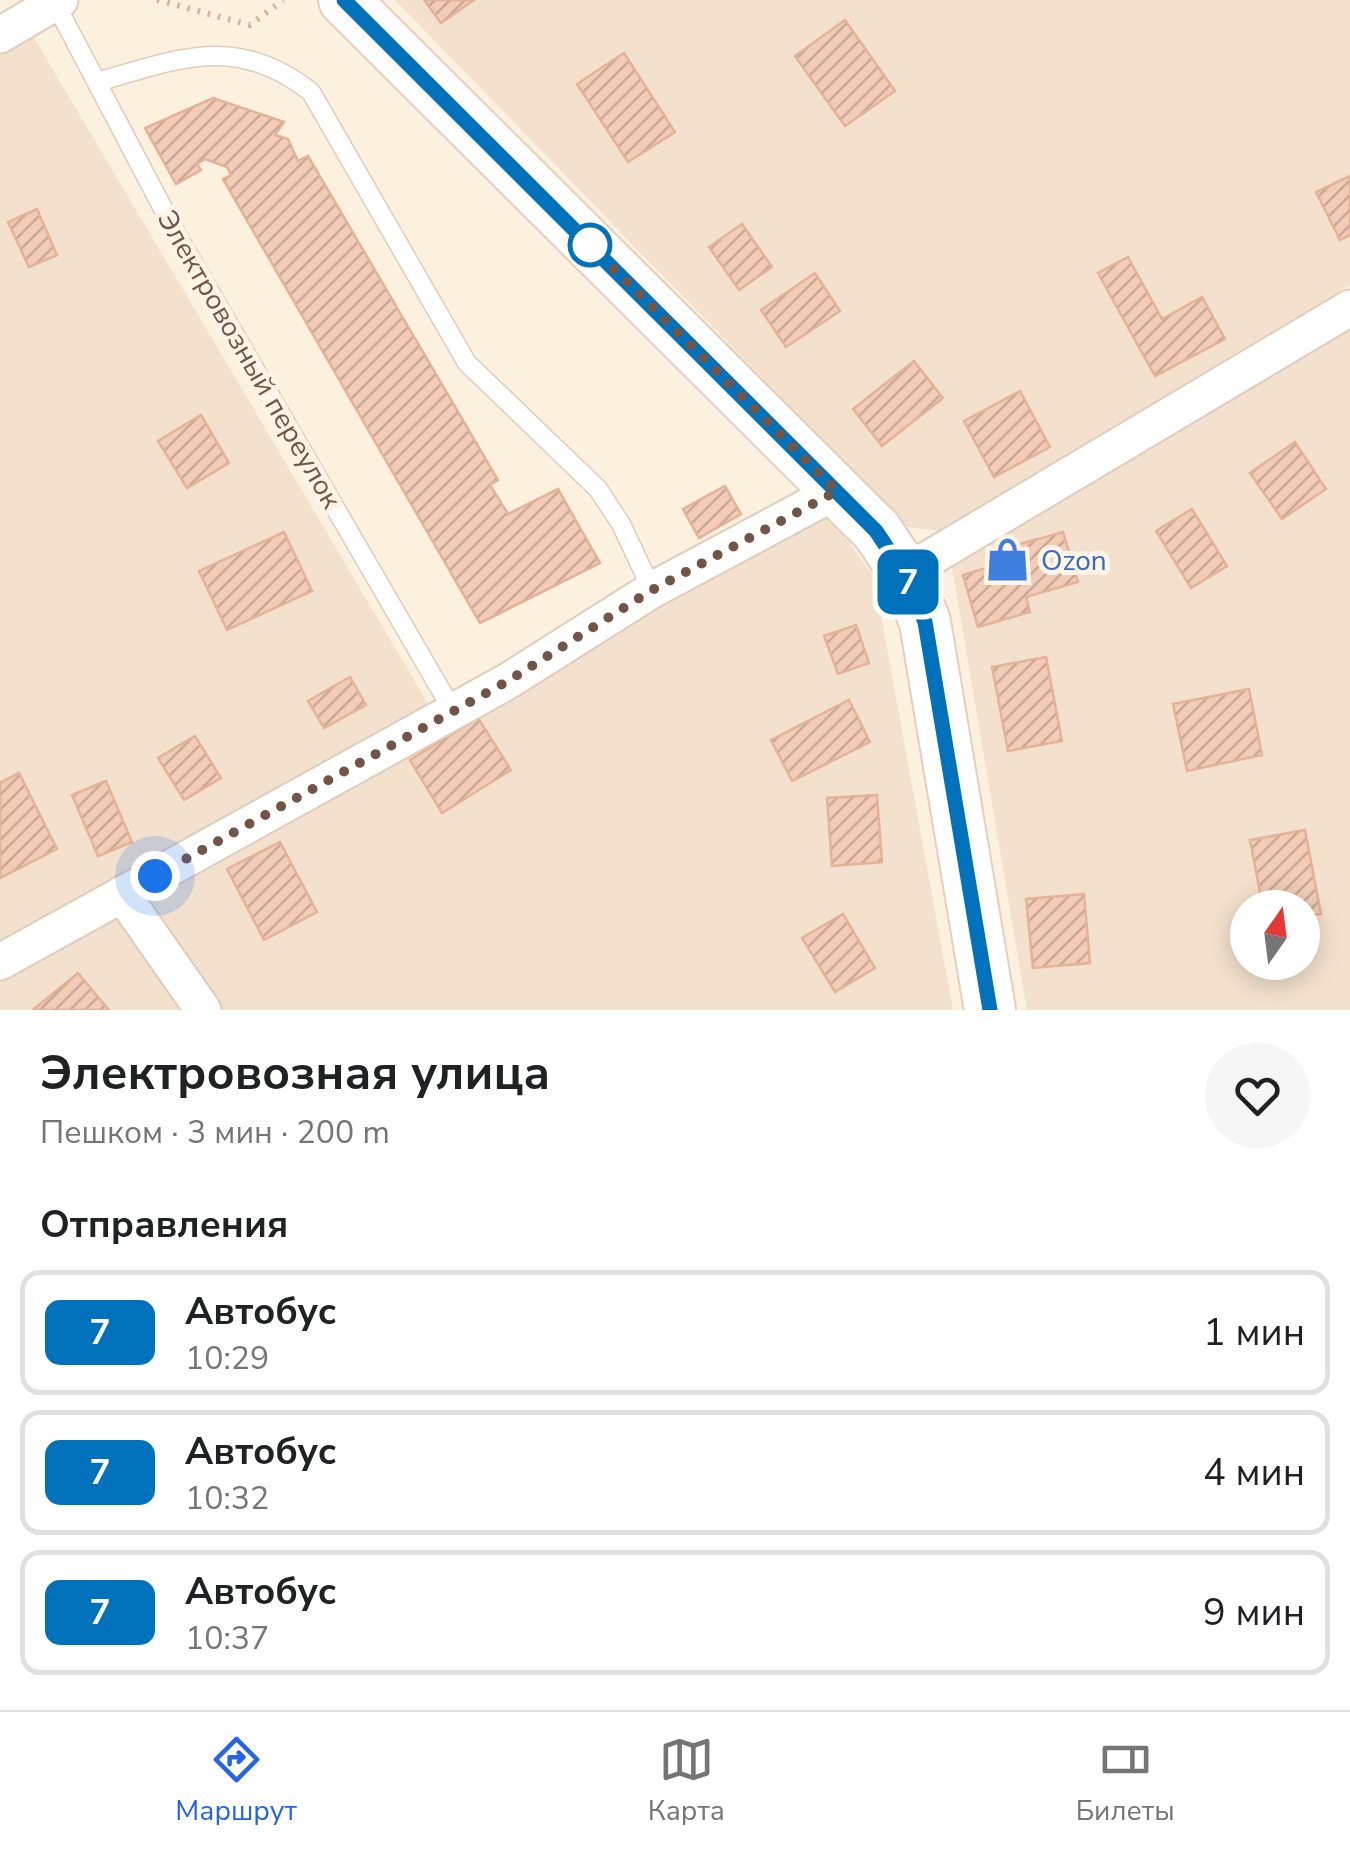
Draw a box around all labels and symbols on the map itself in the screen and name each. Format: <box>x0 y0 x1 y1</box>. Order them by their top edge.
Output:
street label: Электровозный переулок <box>148 203 350 516</box>
unlabelled marker <box>569 224 611 266</box>
shop icon: Ozon <box>984 536 1032 584</box>
place label: Ozon <box>1041 542 1107 580</box>
line badge: 7 <box>876 550 940 614</box>
your location <box>130 851 180 901</box>
north arrow <box>1230 890 1320 980</box>

